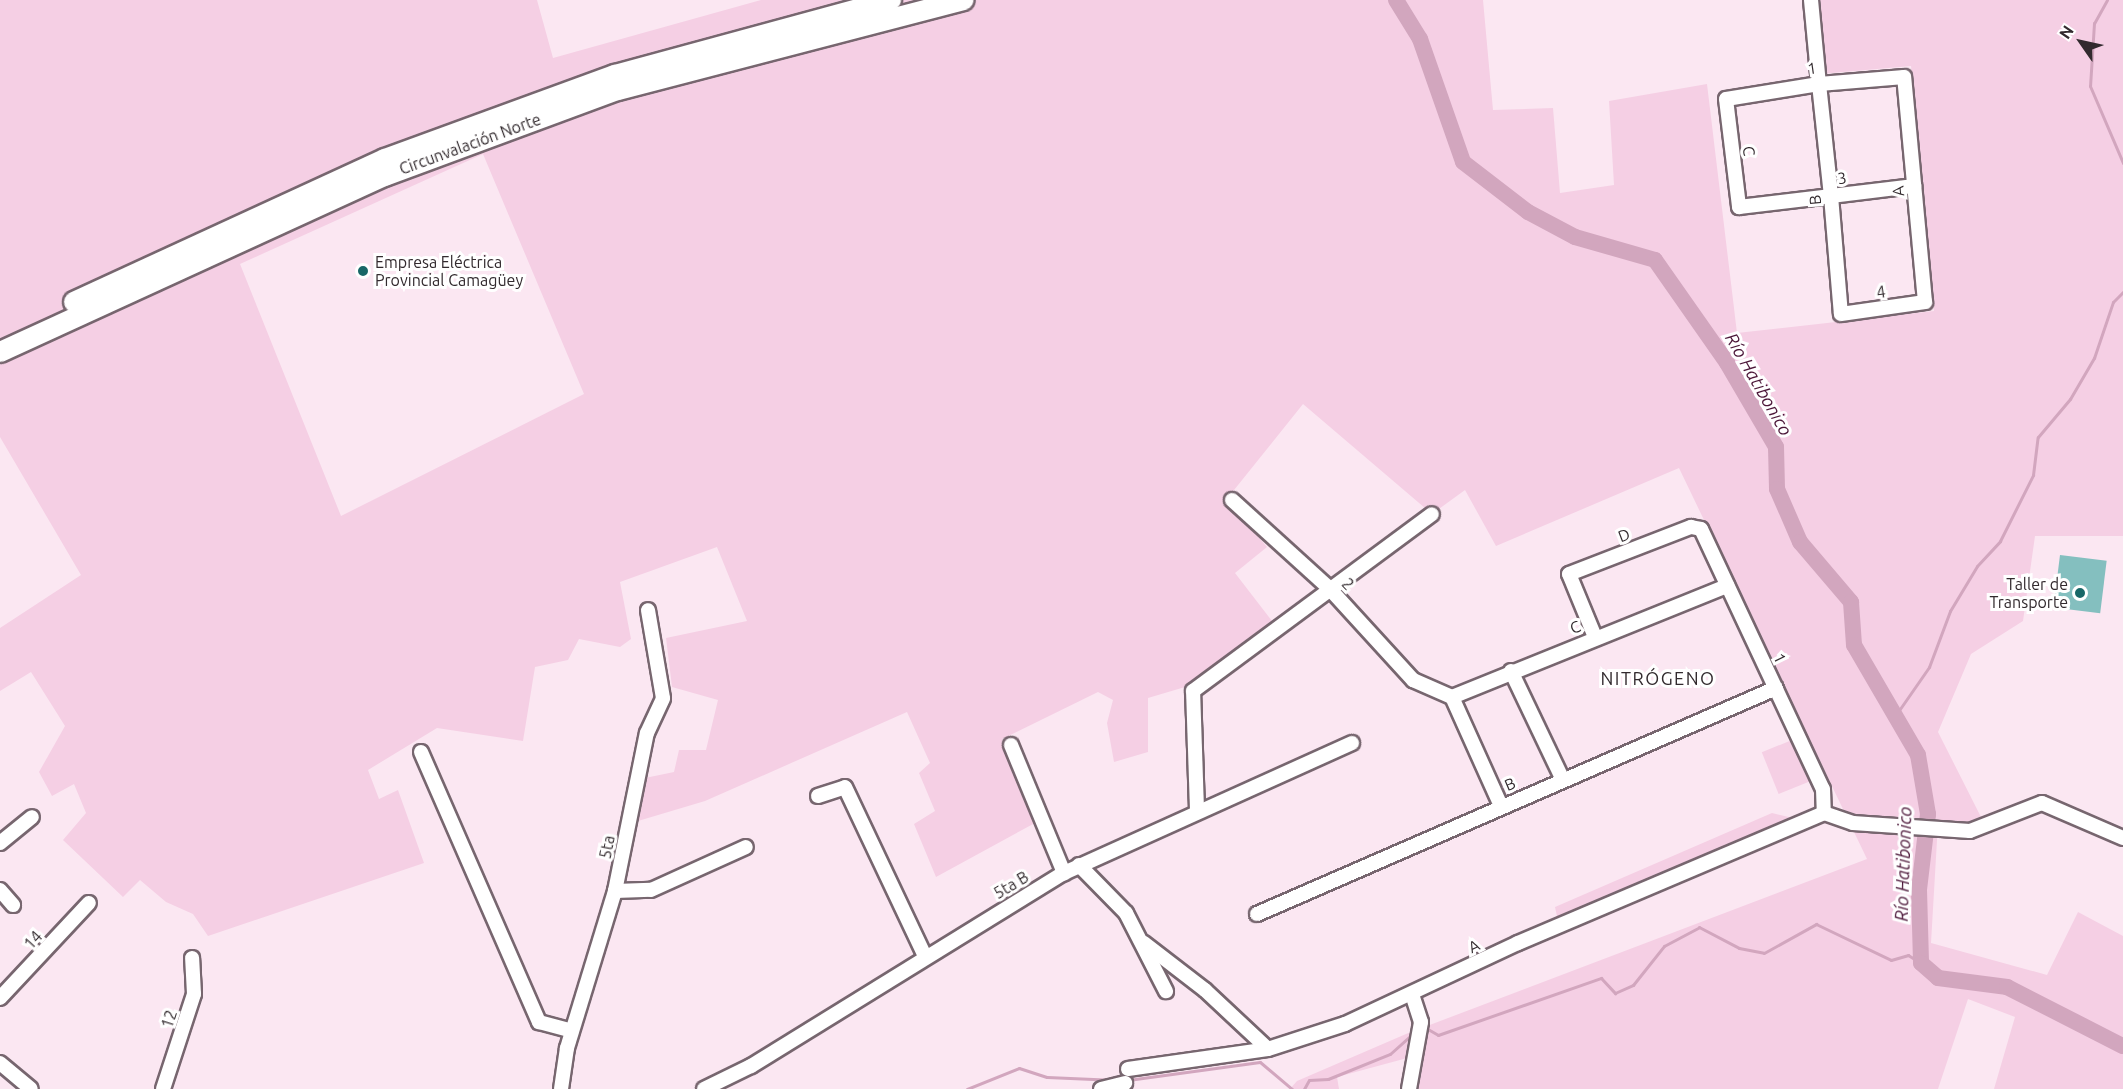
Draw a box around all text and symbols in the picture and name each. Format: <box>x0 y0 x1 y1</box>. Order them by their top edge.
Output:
north arrow <box>2051 12 2111 72</box>
text: N <box>2055 22 2077 42</box>
street label: 1 <box>1806 58 1818 78</box>
street label: Circunvalación Norte <box>397 109 543 179</box>
street label: C <box>1739 145 1759 157</box>
street label: 3 <box>1836 168 1848 188</box>
street label: A <box>1888 185 1908 197</box>
street label: B <box>1805 194 1825 206</box>
place label: Empresa Eléctrica Provincial Camagüey <box>375 252 523 290</box>
marker: Empresa Eléctrica Provincial Camagüey <box>356 264 370 278</box>
street label: 4 <box>1875 282 1887 302</box>
water label: Río Hatibonico <box>1721 329 1797 439</box>
street label: D <box>1615 524 1633 546</box>
street label: 2 <box>1338 574 1358 594</box>
place label: Taller de Transporte <box>1989 574 2068 612</box>
marker: Taller de Transporte <box>2073 586 2087 600</box>
street label: C <box>1567 616 1583 638</box>
street label: 1 <box>1769 650 1791 666</box>
district label: NITRÓGENO <box>1601 667 1715 689</box>
street label: B <box>1502 773 1518 795</box>
water label: Río Hatibonico <box>1890 806 1916 922</box>
street label: 5ta <box>595 834 619 860</box>
street label: 5ta B <box>990 867 1032 903</box>
street label: 14 <box>20 927 46 953</box>
street label: A <box>1465 935 1483 957</box>
street label: 12 <box>157 1007 181 1031</box>

